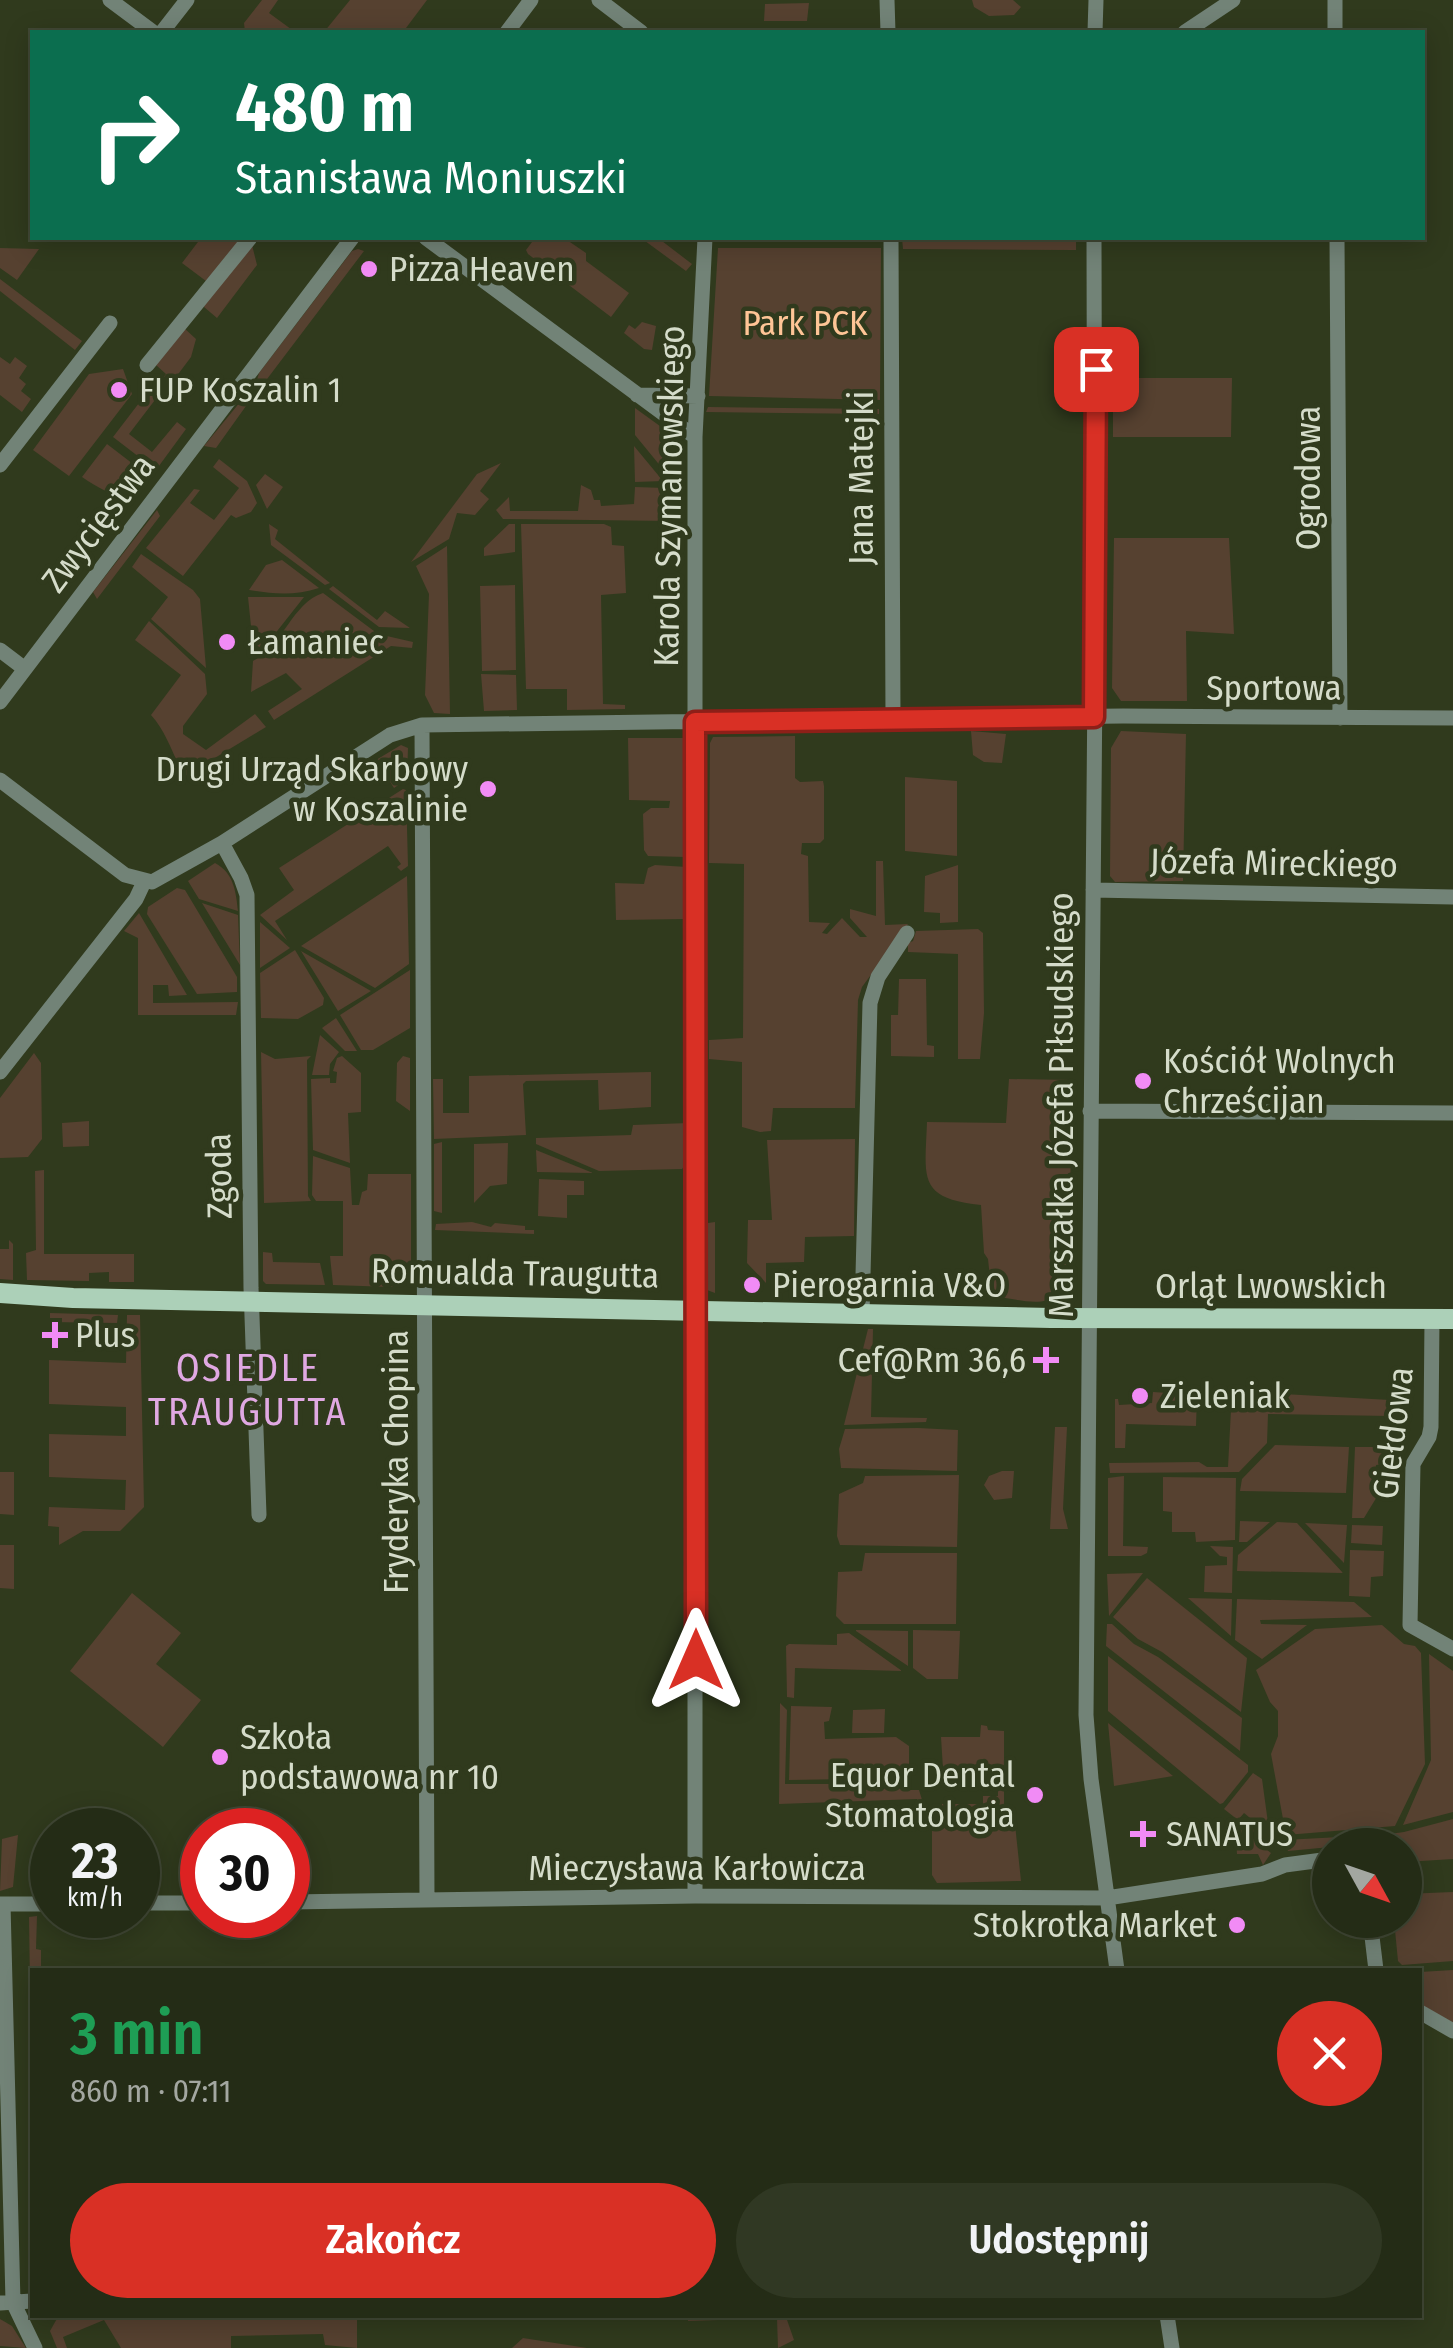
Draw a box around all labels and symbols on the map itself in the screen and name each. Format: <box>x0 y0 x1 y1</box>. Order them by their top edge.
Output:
place label: Pizza Heaven <box>389 248 575 290</box>
marker: Pizza Heaven <box>358 258 380 280</box>
park label: Park PCK <box>743 302 868 344</box>
street label: Karola Szymanowskiego <box>645 325 693 667</box>
pin <box>1054 327 1139 412</box>
place label: FUP Koszalin 1 <box>139 369 341 411</box>
marker: FUP Koszalin 1 <box>108 379 130 401</box>
street label: Jana Matejki <box>840 391 882 565</box>
street label: Ogrodowa <box>1287 406 1329 550</box>
street label: Zwycięstwa <box>33 446 163 600</box>
place label: Łamaniec <box>247 621 384 663</box>
marker: Łamaniec <box>216 631 238 653</box>
street label: Sportowa <box>1206 667 1342 709</box>
place label: Drugi Urząd Skarbowy w Koszalinie <box>156 748 468 830</box>
marker: Drugi Urząd Skarbowy w Koszalinie <box>477 778 499 800</box>
street label: Józefa Mireckiego <box>1150 840 1398 886</box>
street label: Marszałka Józefa Piłsudskiego <box>1040 892 1082 1318</box>
place label: Kościół Wolnych Chrześcijan <box>1163 1040 1396 1122</box>
marker: Kościół Wolnych Chrześcijan <box>1132 1070 1154 1092</box>
street label: Zgoda <box>197 1133 241 1219</box>
street label: Romualda Traugutta <box>371 1249 659 1297</box>
place label: Pierogarnia V&O <box>772 1264 1006 1306</box>
street label: Orląt Lwowskich <box>1155 1265 1387 1307</box>
marker: Pierogarnia V&O <box>741 1274 763 1296</box>
place label: Plus <box>75 1314 135 1356</box>
marker: Plus <box>44 1324 66 1346</box>
street label: Fryderyka Chopina <box>375 1330 417 1594</box>
place label: Cef@Rm 36,6 <box>837 1339 1026 1381</box>
district label: OSIEDLE TRAUGUTTA <box>148 1345 348 1435</box>
marker: Cef@Rm 36,6 <box>1035 1349 1057 1371</box>
street label: Giełdowa <box>1364 1365 1422 1501</box>
place label: Zieleniak <box>1160 1375 1290 1417</box>
marker: Zieleniak <box>1129 1385 1151 1407</box>
position arrow <box>644 1608 748 1712</box>
place label: Szkoła podstawowa nr 10 <box>240 1716 499 1798</box>
marker: Szkoła podstawowa nr 10 <box>209 1746 231 1768</box>
place label: Equor Dental Stomatologia <box>825 1754 1015 1836</box>
marker: Equor Dental Stomatologia <box>1024 1784 1046 1806</box>
speed limit sign: 30 <box>180 1808 310 1938</box>
place label: SANATUS <box>1166 1813 1293 1855</box>
marker: SANATUS <box>1130 1821 1156 1847</box>
north arrow <box>1312 1828 1422 1938</box>
street label: Mieczysława Karłowicza <box>528 1847 866 1889</box>
place label: Stokrotka Market <box>973 1904 1218 1946</box>
marker: Stokrotka Market <box>1226 1914 1248 1936</box>

